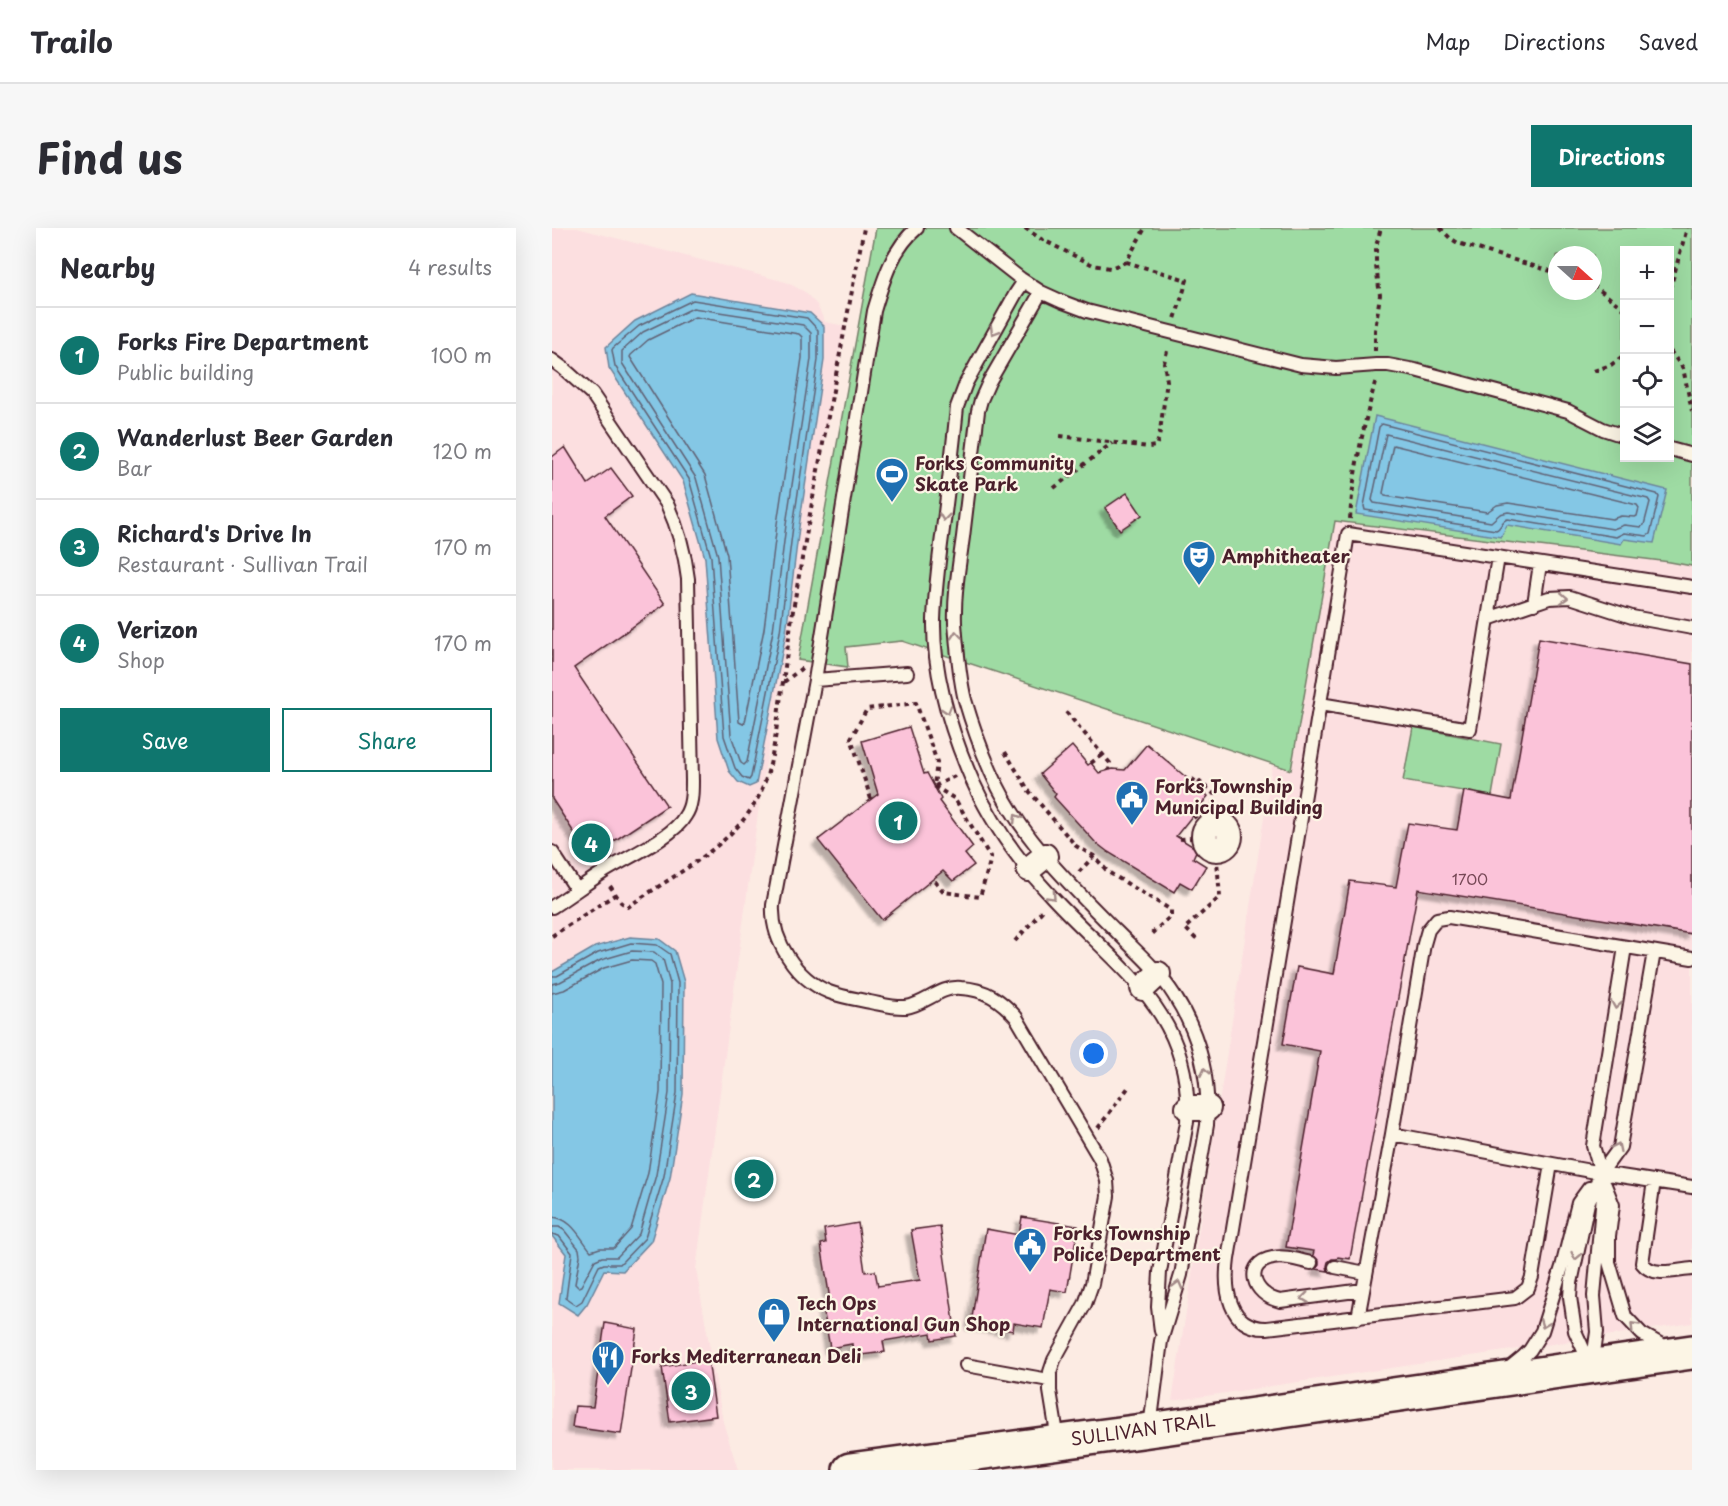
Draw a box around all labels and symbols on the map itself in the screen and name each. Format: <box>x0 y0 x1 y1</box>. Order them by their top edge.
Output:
north arrow <box>1548 246 1602 300</box>
one-way arrow <box>990 325 1001 335</box>
place label: Forks Community Skate Park <box>915 449 1074 497</box>
sports icon: Forks Community Skate Park <box>874 456 910 503</box>
one-way arrow <box>938 512 951 521</box>
theatre icon: Amphitheater <box>1181 539 1217 586</box>
place label: Amphitheater <box>1222 542 1351 569</box>
one-way arrow <box>1559 592 1568 604</box>
one-way arrow <box>950 631 963 640</box>
one-way arrow <box>940 704 952 715</box>
place label: Forks Township Municipal Building <box>1155 772 1323 820</box>
public building icon: Forks Township Municipal Building <box>1114 779 1150 826</box>
pin: 1 <box>878 798 918 844</box>
one-way arrow <box>1013 814 1025 824</box>
pin: 4 <box>572 820 610 866</box>
house number: 1700 <box>1452 867 1488 890</box>
one-way arrow <box>1045 890 1056 900</box>
one-way arrow <box>1610 999 1623 1009</box>
your location <box>1079 1039 1108 1068</box>
one-way arrow <box>1199 1068 1212 1078</box>
one-way arrow <box>1610 1142 1622 1153</box>
pin: 2 <box>734 1156 774 1202</box>
place label: Forks Township Police Department <box>1053 1219 1221 1267</box>
public building icon: Forks Township Police Department <box>1012 1226 1048 1273</box>
one-way arrow <box>1570 1251 1583 1261</box>
one-way arrow <box>1171 1280 1183 1291</box>
place label: Tech Ops International Gun Shop <box>797 1289 1010 1337</box>
one-way arrow <box>1300 1291 1309 1303</box>
shop icon: Tech Ops International Gun Shop <box>756 1296 792 1343</box>
one-way arrow <box>1539 1317 1551 1328</box>
one-way arrow <box>1630 1323 1641 1333</box>
restaurant icon: Forks Mediterranean Deli <box>590 1339 626 1386</box>
place label: Forks Mediterranean Deli <box>631 1342 861 1369</box>
pin: 3 <box>672 1368 710 1414</box>
street label: SULLIVAN TRAIL <box>1069 1405 1217 1452</box>

